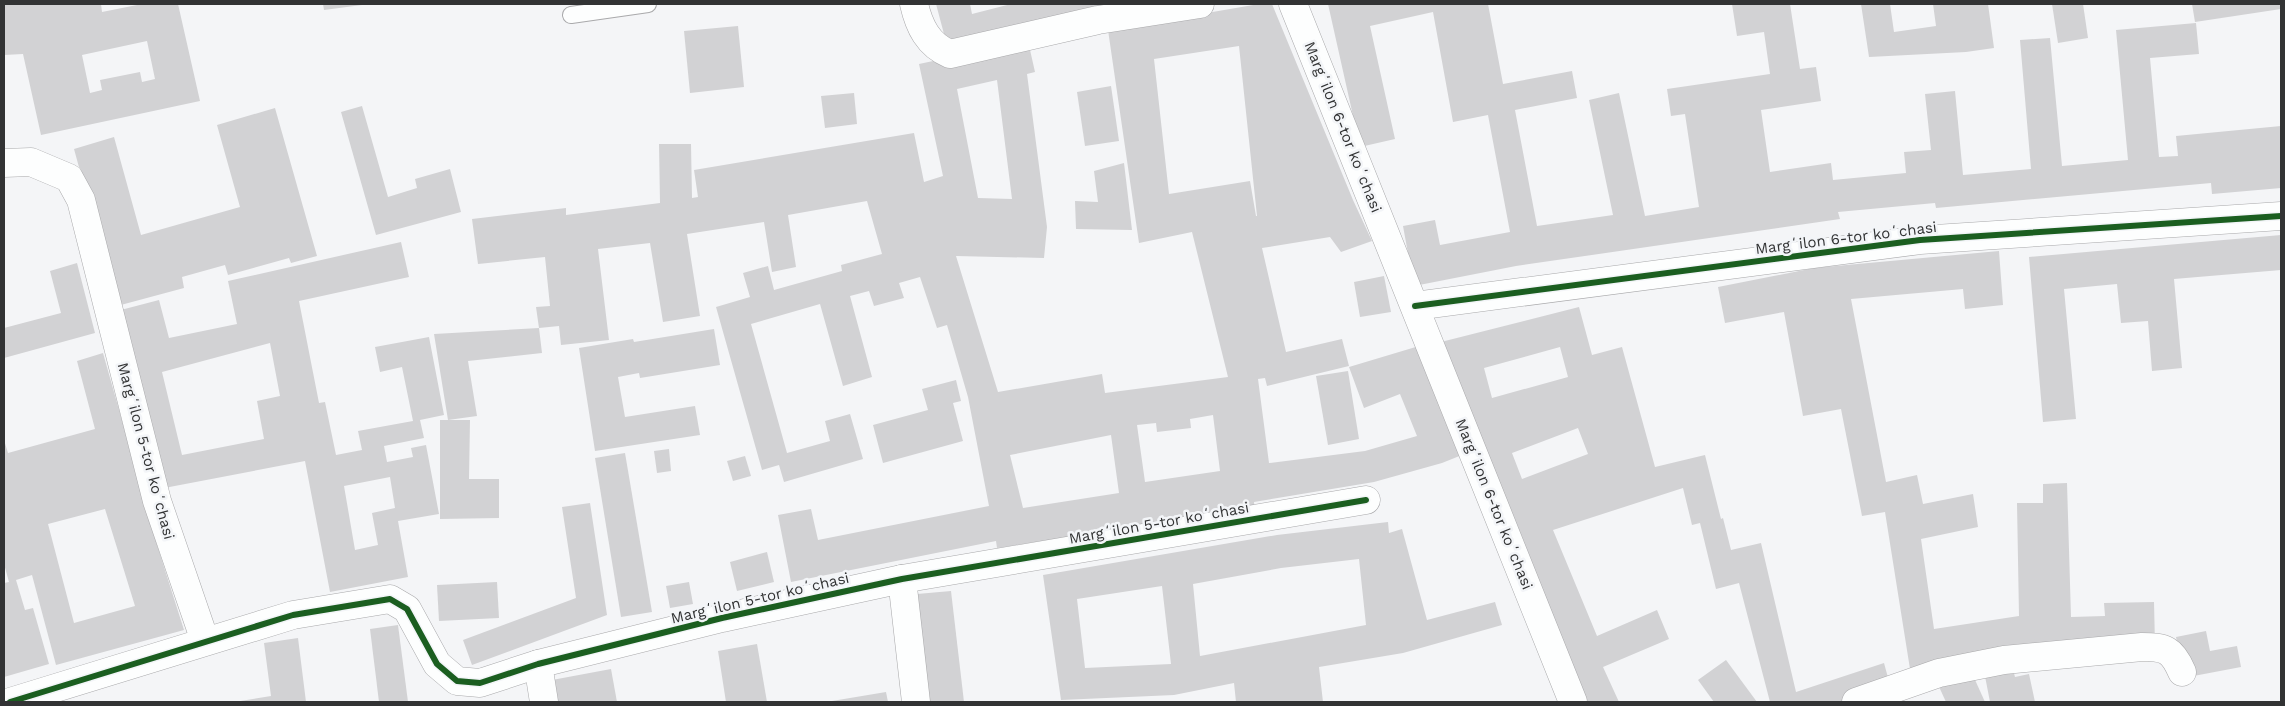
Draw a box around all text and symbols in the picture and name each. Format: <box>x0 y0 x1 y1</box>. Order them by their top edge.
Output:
street label: Margʻilon 6-tor koʻchasi <box>1300 39 1386 215</box>
street label: Margʻilon 6-tor koʻchasi <box>1754 218 1938 258</box>
street label: Margʻilon 5-tor koʻchasi <box>114 361 178 541</box>
street label: Margʻilon 6-tor koʻchasi <box>1451 416 1537 592</box>
street label: Margʻilon 5-tor koʻchasi <box>1068 498 1250 548</box>
street label: Margʻilon 5-tor koʻchasi <box>669 569 851 627</box>

